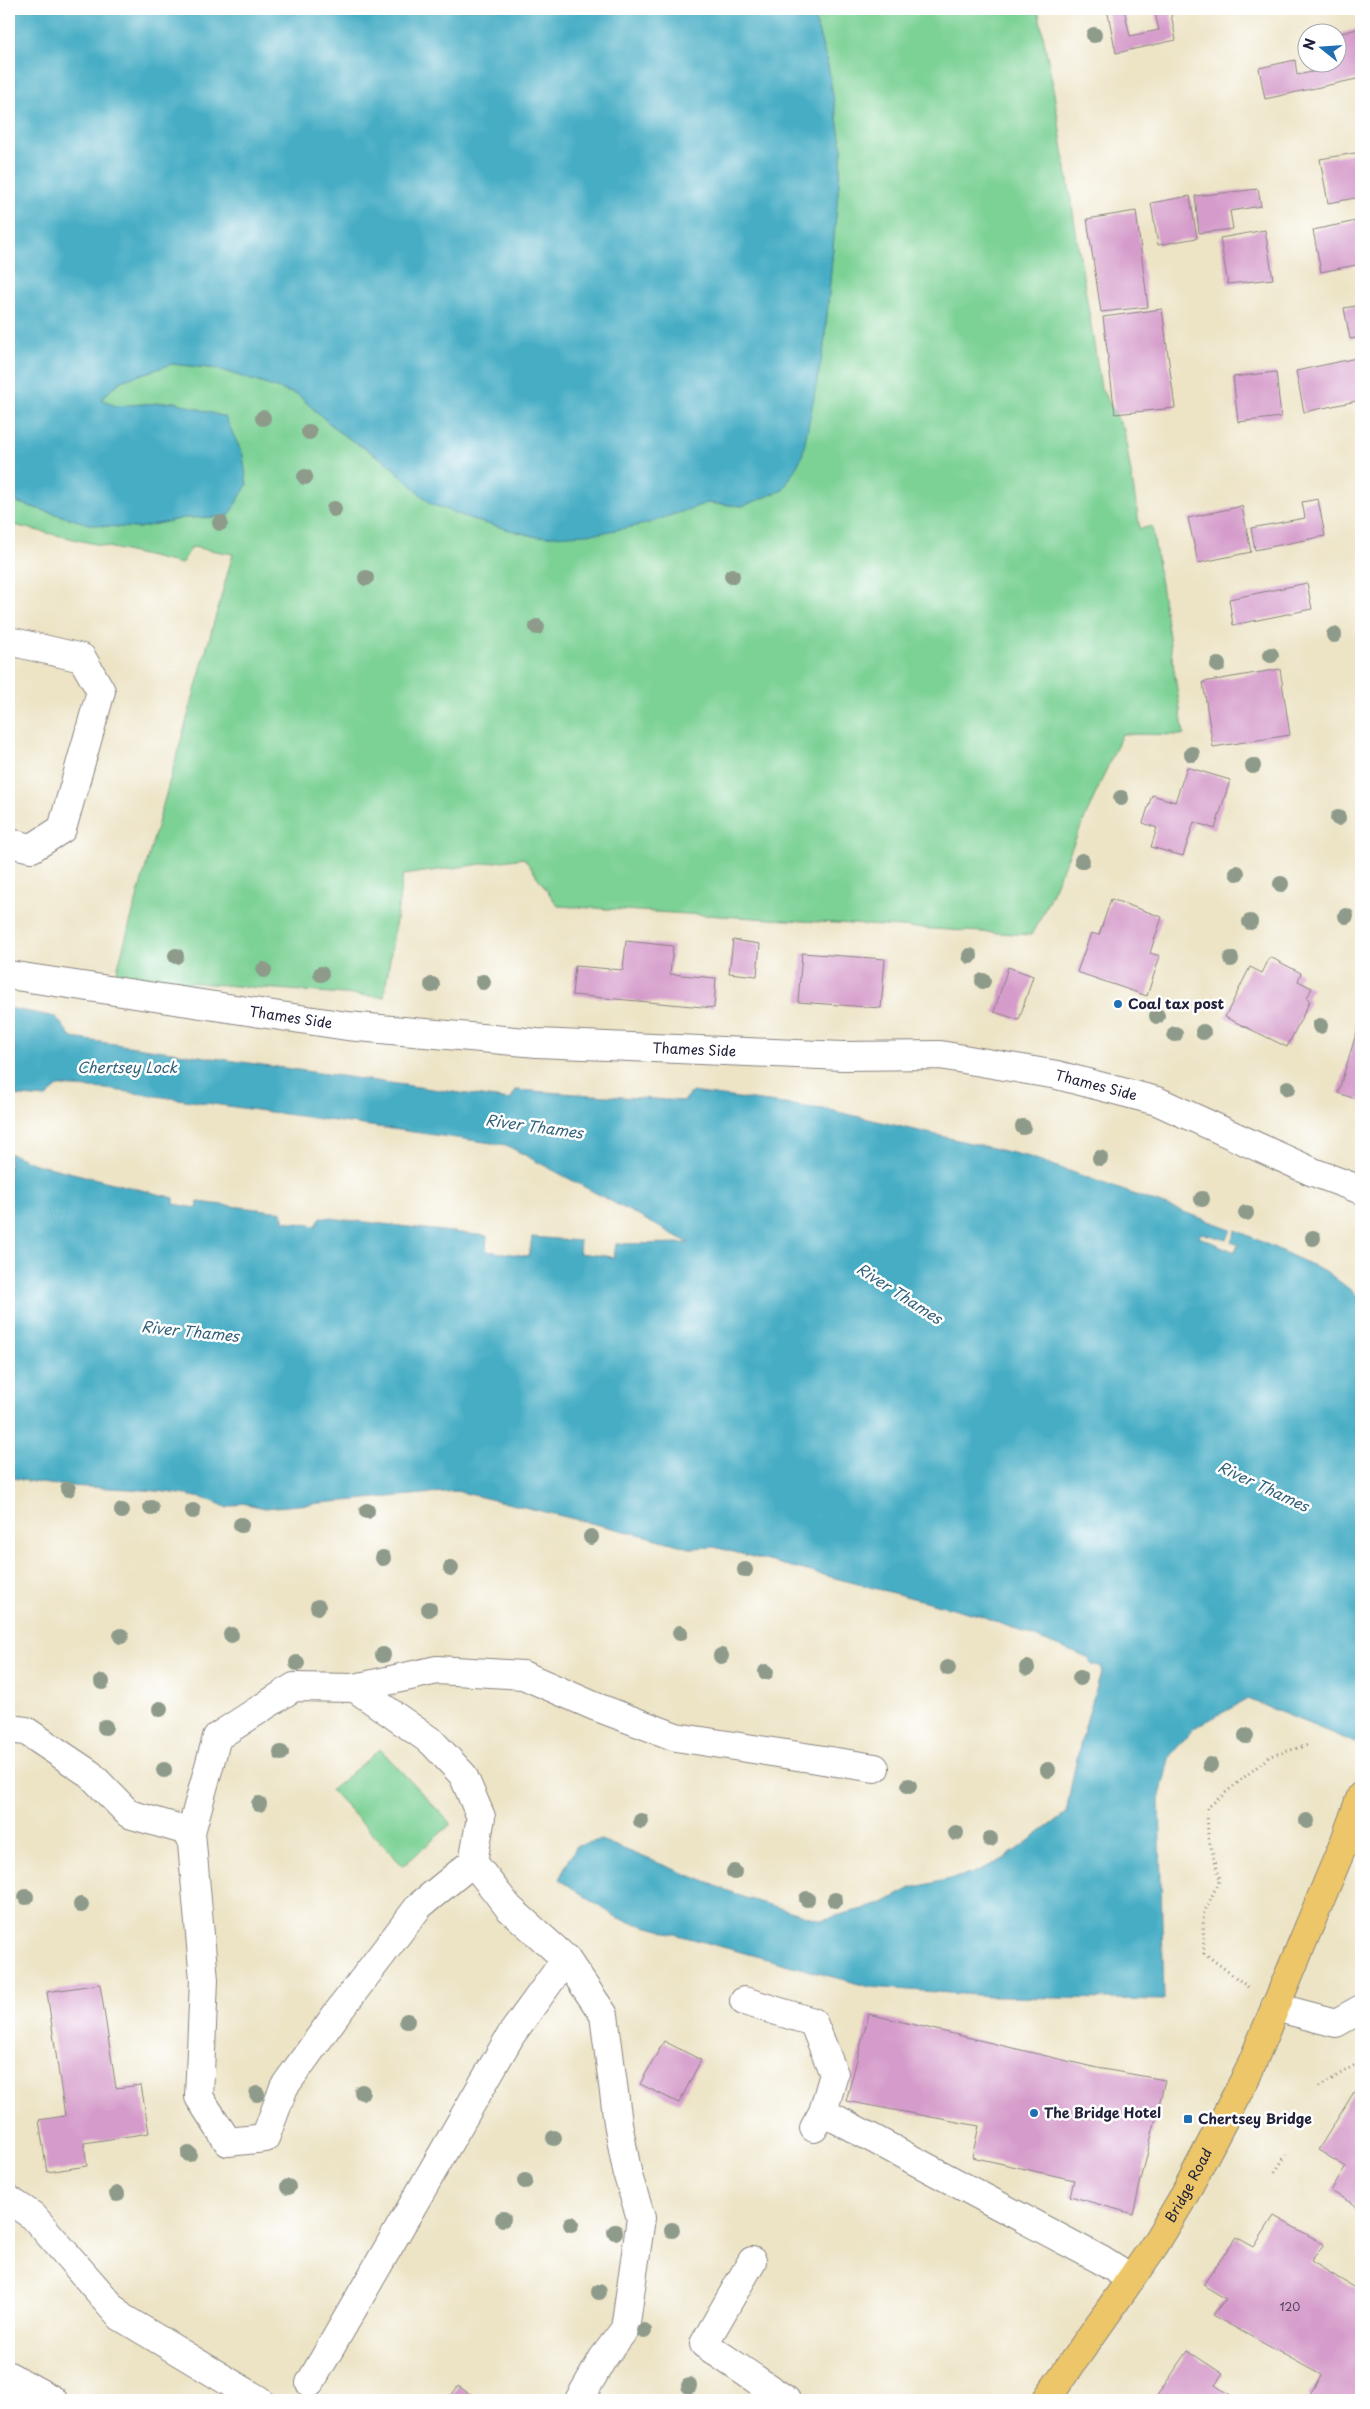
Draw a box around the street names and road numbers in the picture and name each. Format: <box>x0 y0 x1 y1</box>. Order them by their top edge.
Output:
street label: Thames Side <box>248 1000 334 1034</box>
street label: Thames Side <box>652 1037 737 1061</box>
street label: Thames Side <box>1053 1064 1139 1105</box>
street label: Bridge Road <box>1159 2144 1217 2226</box>

